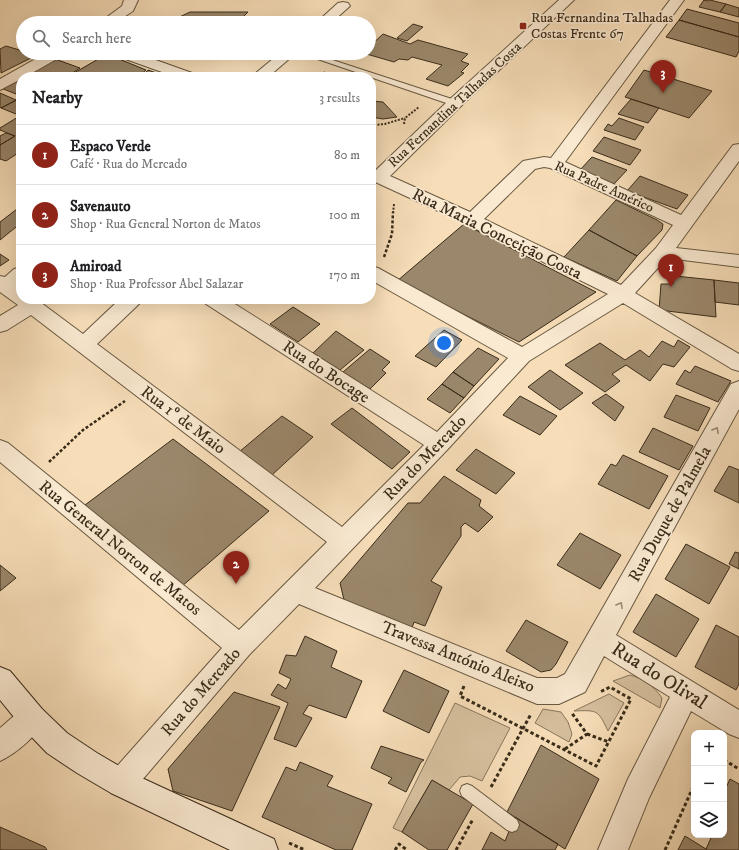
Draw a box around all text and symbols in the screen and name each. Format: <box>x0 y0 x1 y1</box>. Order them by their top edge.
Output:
place label: Rua Fernandina Talhadas Costas Frente 67 <box>531 9 673 43</box>
search box <box>16 16 376 60</box>
marker: Rua Fernandina Talhadas Costas Frente 67 <box>518 21 528 31</box>
icon: search <box>30 27 52 49</box>
text: Search here <box>62 29 131 48</box>
street label: Rua Fernandina Talhadas Costa <box>384 38 526 172</box>
pin: 3 <box>650 60 676 93</box>
text: Nearby <box>32 87 82 109</box>
text: 3 results <box>319 90 360 106</box>
text: Espaco Verde <box>70 137 151 156</box>
text: 1 <box>43 147 47 163</box>
text: 80 m <box>334 147 360 163</box>
text: Café · Rua do Mercado <box>70 156 187 172</box>
street label: Rua Padre Américo <box>551 157 657 217</box>
street label: Rua Maria Conceição Costa <box>408 183 586 285</box>
text: Savenauto <box>70 197 131 216</box>
text: 2 <box>42 207 48 223</box>
text: 100 m <box>329 207 360 223</box>
text: Shop · Rua General Norton de Matos <box>70 216 261 232</box>
pin: 1 <box>658 254 684 287</box>
text: Amiroad <box>70 257 121 276</box>
text: 3 <box>43 267 47 283</box>
text: 170 m <box>329 267 360 283</box>
text: Shop · Rua Professor Abel Salazar <box>70 276 243 292</box>
your location <box>434 333 454 353</box>
street label: Rua do Bocage <box>278 336 374 408</box>
street label: Rua 1º de Maio <box>136 381 230 459</box>
street label: Rua do Mercado <box>379 411 471 505</box>
one-way arrow <box>712 427 719 434</box>
street label: Rua Duque de Palmela <box>624 442 717 586</box>
street label: Rua General Norton de Matos <box>34 476 206 621</box>
pin: 2 <box>223 551 249 584</box>
one-way arrow <box>615 602 622 609</box>
street label: Travessa António Aleixo <box>378 616 538 698</box>
street label: Rua do Olival <box>606 637 712 715</box>
street label: Rua do Mercado <box>156 643 246 741</box>
map controls <box>691 730 727 838</box>
button: + <box>691 730 727 766</box>
button: − <box>691 766 727 802</box>
button: layers <box>691 802 727 838</box>

